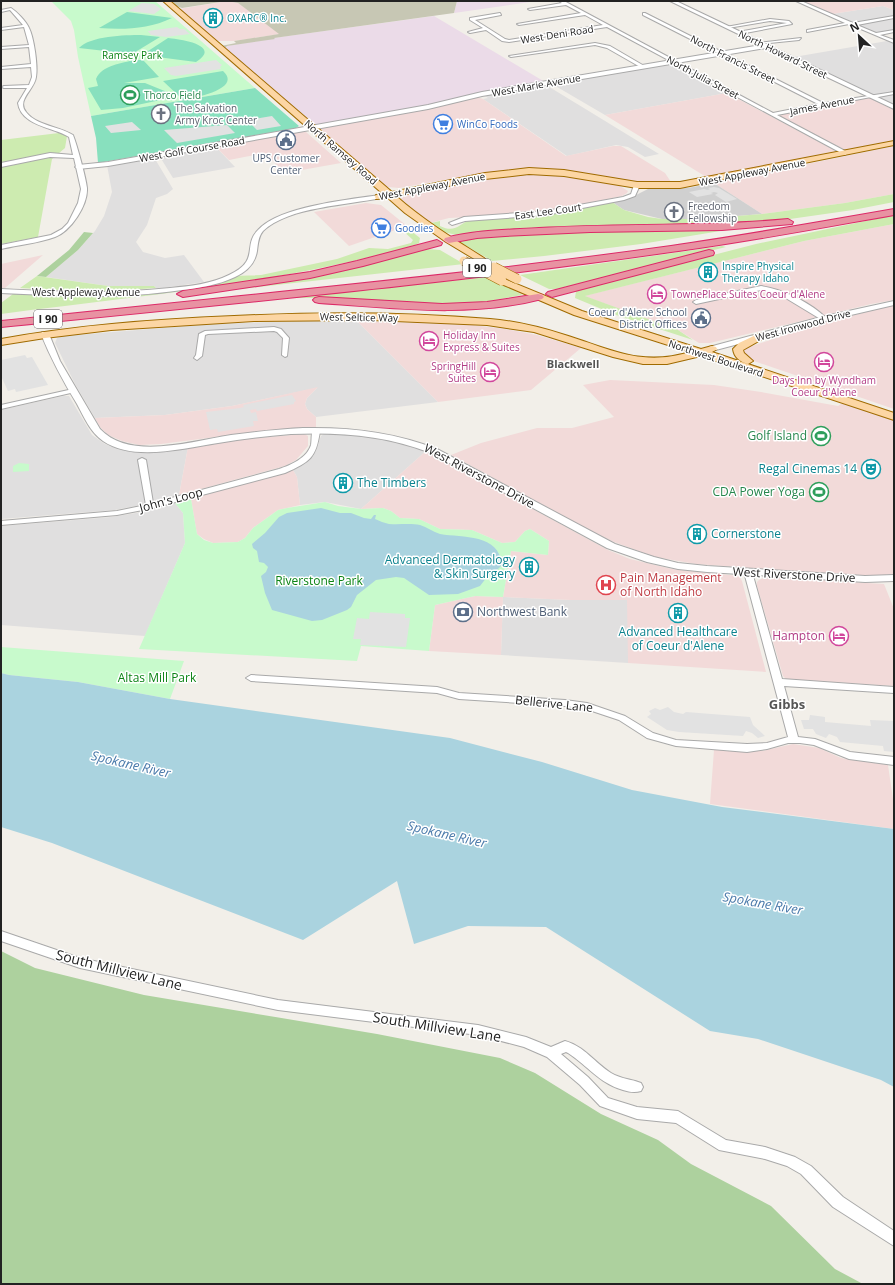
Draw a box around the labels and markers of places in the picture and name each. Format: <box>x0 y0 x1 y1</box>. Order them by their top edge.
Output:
building icon: OXARC® Inc. <box>202 7 224 29</box>
place label: OXARC® Inc. <box>227 11 287 25</box>
sports icon: Thorco Field <box>119 84 141 106</box>
place label: Thorco Field <box>144 88 201 102</box>
place label: The Salvation Army Kroc Center <box>175 101 257 127</box>
church icon: The Salvation Army Kroc Center <box>150 103 172 125</box>
supermarket icon: WinCo Foods <box>432 113 454 135</box>
place label: WinCo Foods <box>457 117 518 131</box>
public building icon: UPS Customer Center <box>275 129 297 151</box>
place label: UPS Customer Center <box>252 151 320 177</box>
place label: Freedom Fellowship <box>688 199 737 225</box>
church icon: Freedom Fellowship <box>663 201 685 223</box>
supermarket icon: Goodies <box>370 217 392 239</box>
place label: Goodies <box>395 221 434 235</box>
place label: Inspire Physical Therapy Idaho <box>722 259 794 285</box>
building icon: Inspire Physical Therapy Idaho <box>697 261 719 283</box>
hotel icon: TownePlace Suites Coeur d'Alene <box>646 283 668 305</box>
place label: TownePlace Suites Coeur d'Alene <box>671 287 825 301</box>
place label: Coeur d'Alene School District Offices <box>588 305 687 331</box>
public building icon: Coeur d'Alene School District Offices <box>690 307 712 329</box>
place label: Holiday Inn Express & Suites <box>443 328 520 354</box>
hotel icon: Holiday Inn Express & Suites <box>418 330 440 352</box>
hotel icon: Days Inn by Wyndham Coeur d'Alene <box>813 351 835 373</box>
place label: SpringHill Suites <box>431 359 476 385</box>
hotel icon: SpringHill Suites <box>479 361 501 383</box>
place label: Days Inn by Wyndham Coeur d'Alene <box>772 373 876 399</box>
sports icon: Golf Island <box>810 425 832 447</box>
place label: Golf Island <box>747 427 807 444</box>
theatre icon: Regal Cinemas 14 <box>860 458 882 480</box>
place label: Regal Cinemas 14 <box>759 460 857 477</box>
building icon: The Timbers <box>332 472 354 494</box>
place label: The Timbers <box>357 474 427 491</box>
sports icon: CDA Power Yoga <box>808 481 830 503</box>
place label: CDA Power Yoga <box>712 483 805 500</box>
building icon: Cornerstone <box>686 523 708 545</box>
place label: Cornerstone <box>711 525 781 542</box>
place label: Advanced Dermatology & Skin Surgery <box>385 551 516 582</box>
building icon: Advanced Dermatology & Skin Surgery <box>518 556 540 578</box>
place label: Pain Management of North Idaho <box>620 569 722 600</box>
hospital icon: Pain Management of North Idaho <box>595 574 617 596</box>
bank icon: Northwest Bank <box>452 601 474 623</box>
building icon: Advanced Healthcare of Coeur d'Alene <box>667 602 689 624</box>
place label: Northwest Bank <box>477 603 568 620</box>
place label: Advanced Healthcare of Coeur d'Alene <box>619 623 738 654</box>
hotel icon: Hampton <box>828 625 850 647</box>
place label: Hampton <box>772 627 825 644</box>

